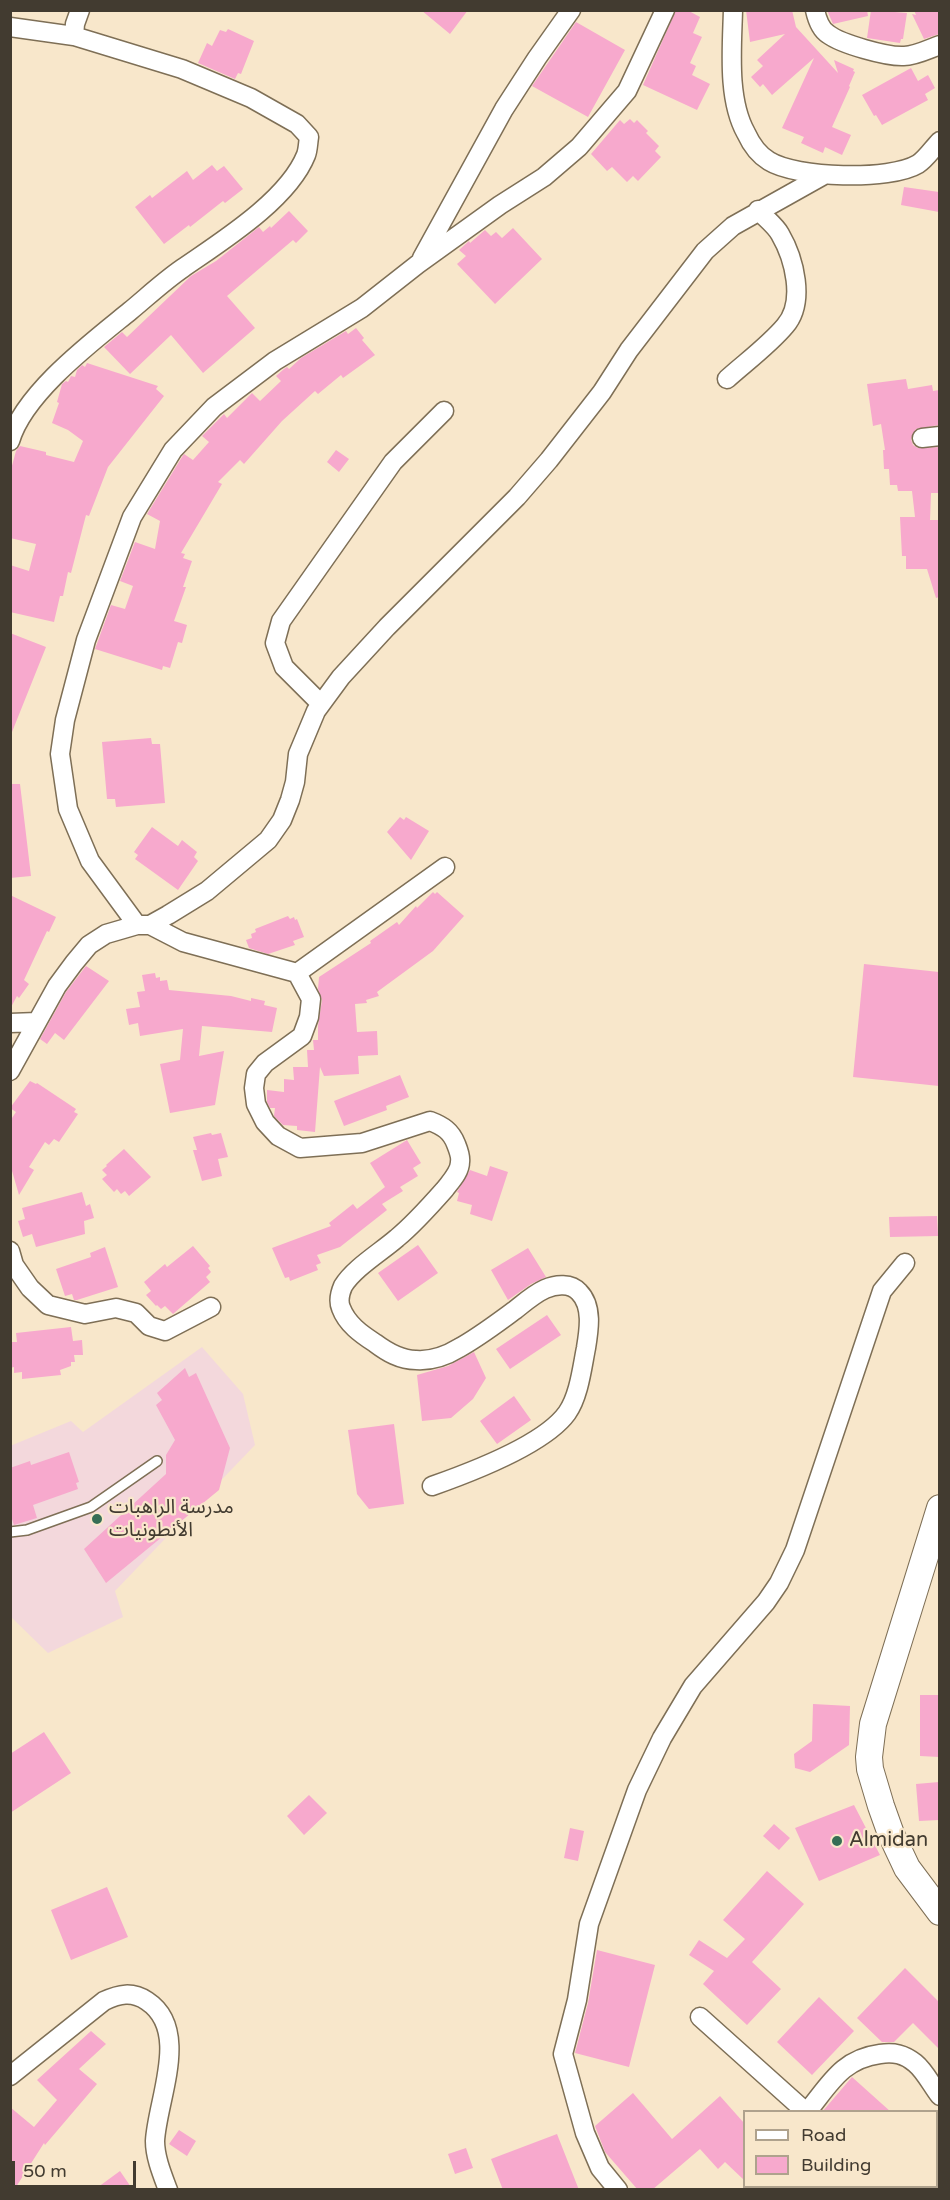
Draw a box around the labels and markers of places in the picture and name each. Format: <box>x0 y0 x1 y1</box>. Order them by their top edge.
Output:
place label: مدرسة الراهبات الأنطونيات <box>109 1496 234 1543</box>
marker: مدرسة الراهبات الأنطونيات <box>90 1512 104 1526</box>
place label: Almidan <box>849 1829 928 1853</box>
marker: Almidan <box>830 1834 844 1848</box>

